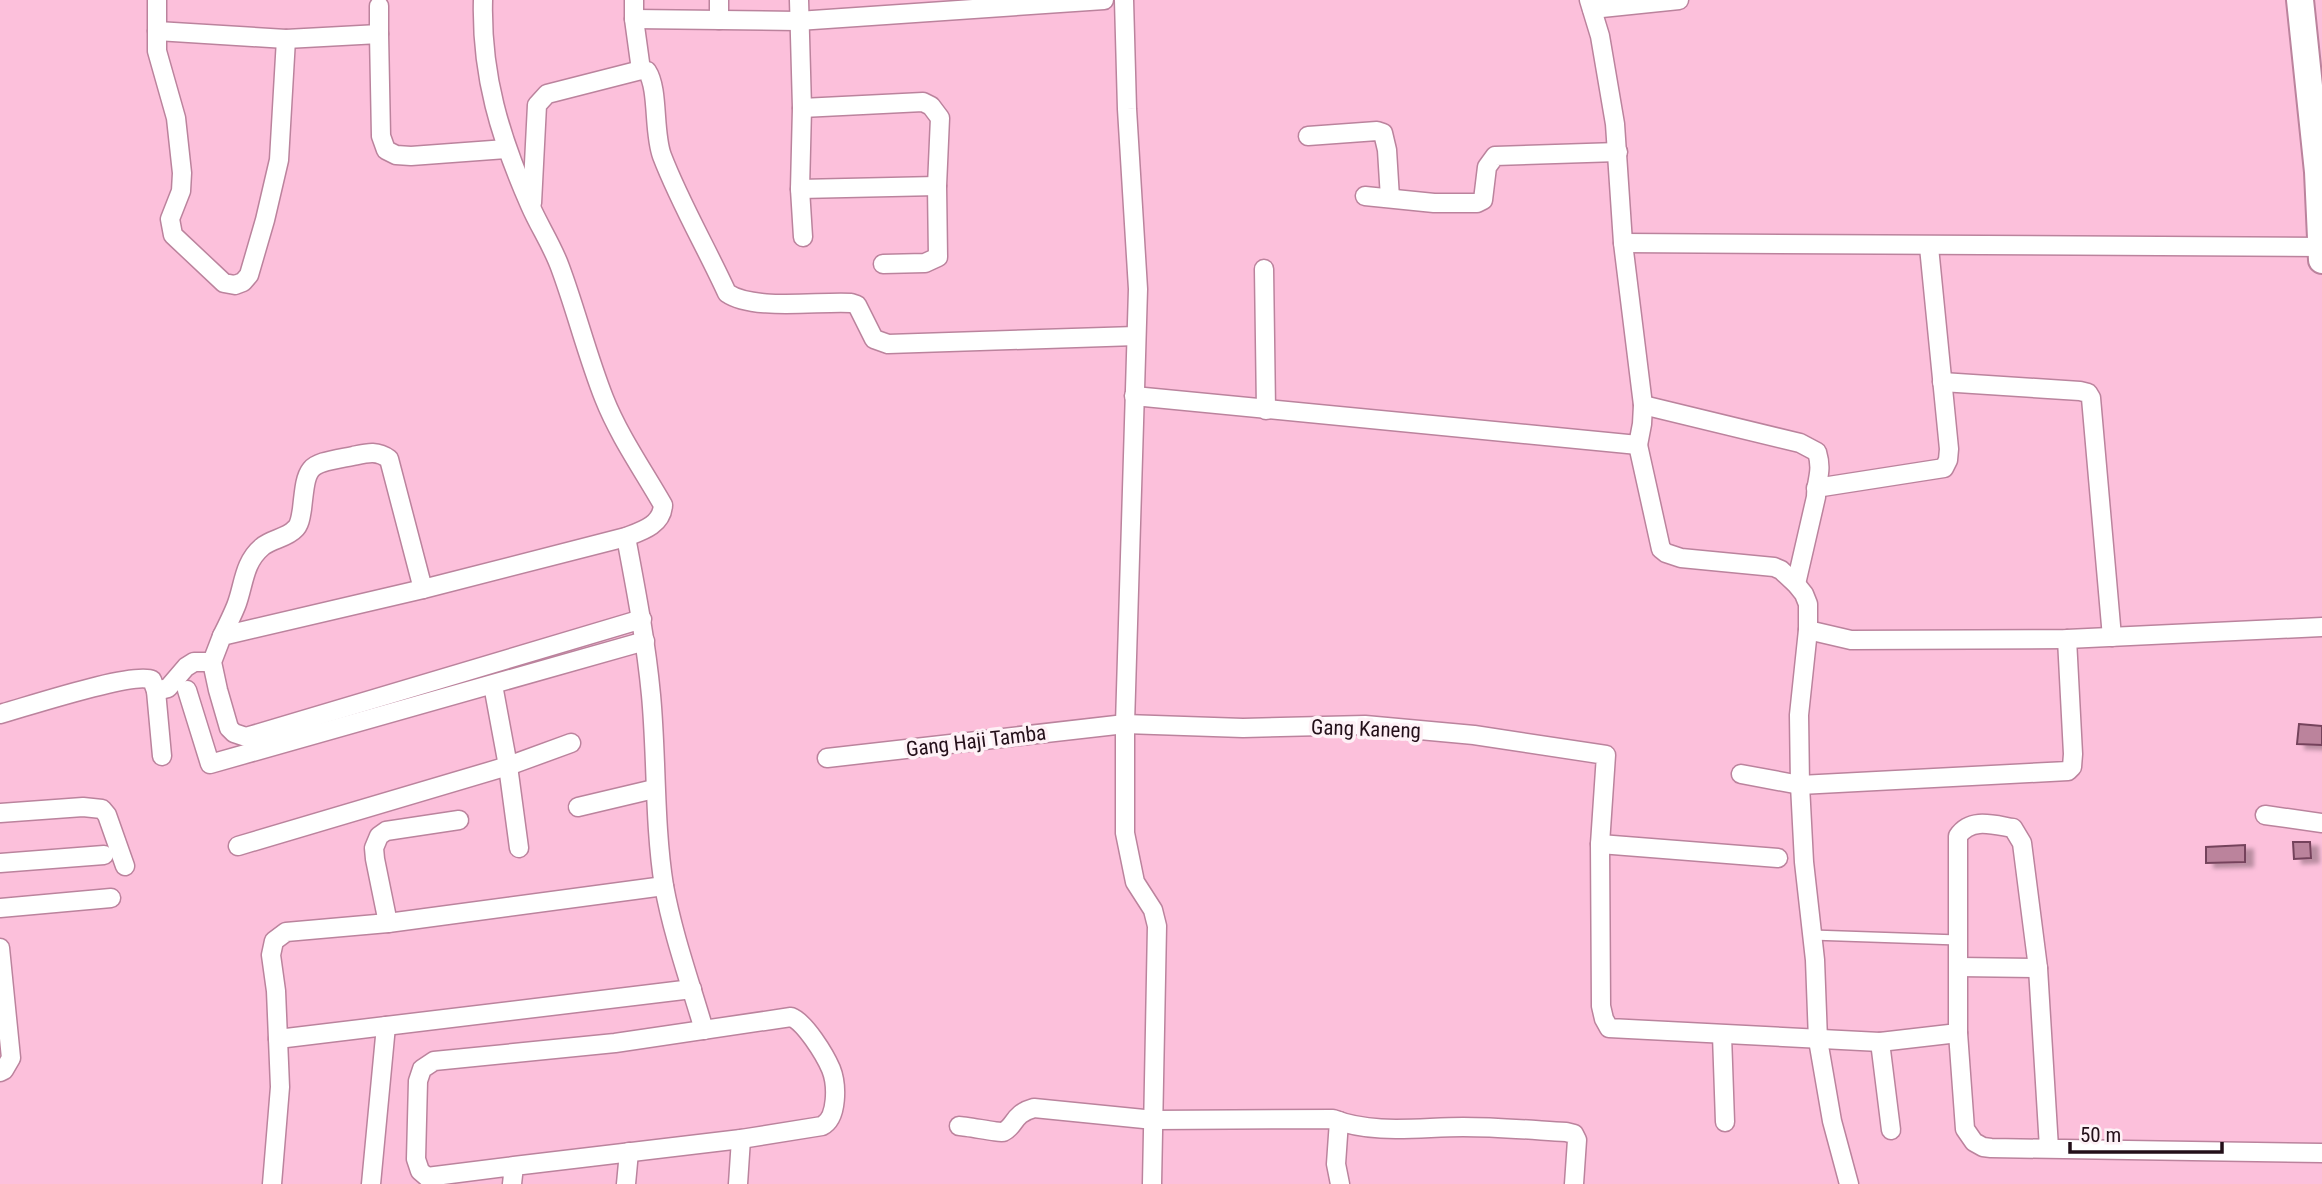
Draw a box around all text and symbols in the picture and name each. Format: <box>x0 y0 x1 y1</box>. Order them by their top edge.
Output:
street label: Gang Kaneng <box>1311 715 1421 743</box>
street label: Gang Haji Tamba <box>905 721 1047 761</box>
scale bar <box>2070 1110 2222 1154</box>
text: 50 m <box>2080 1123 2121 1147</box>

